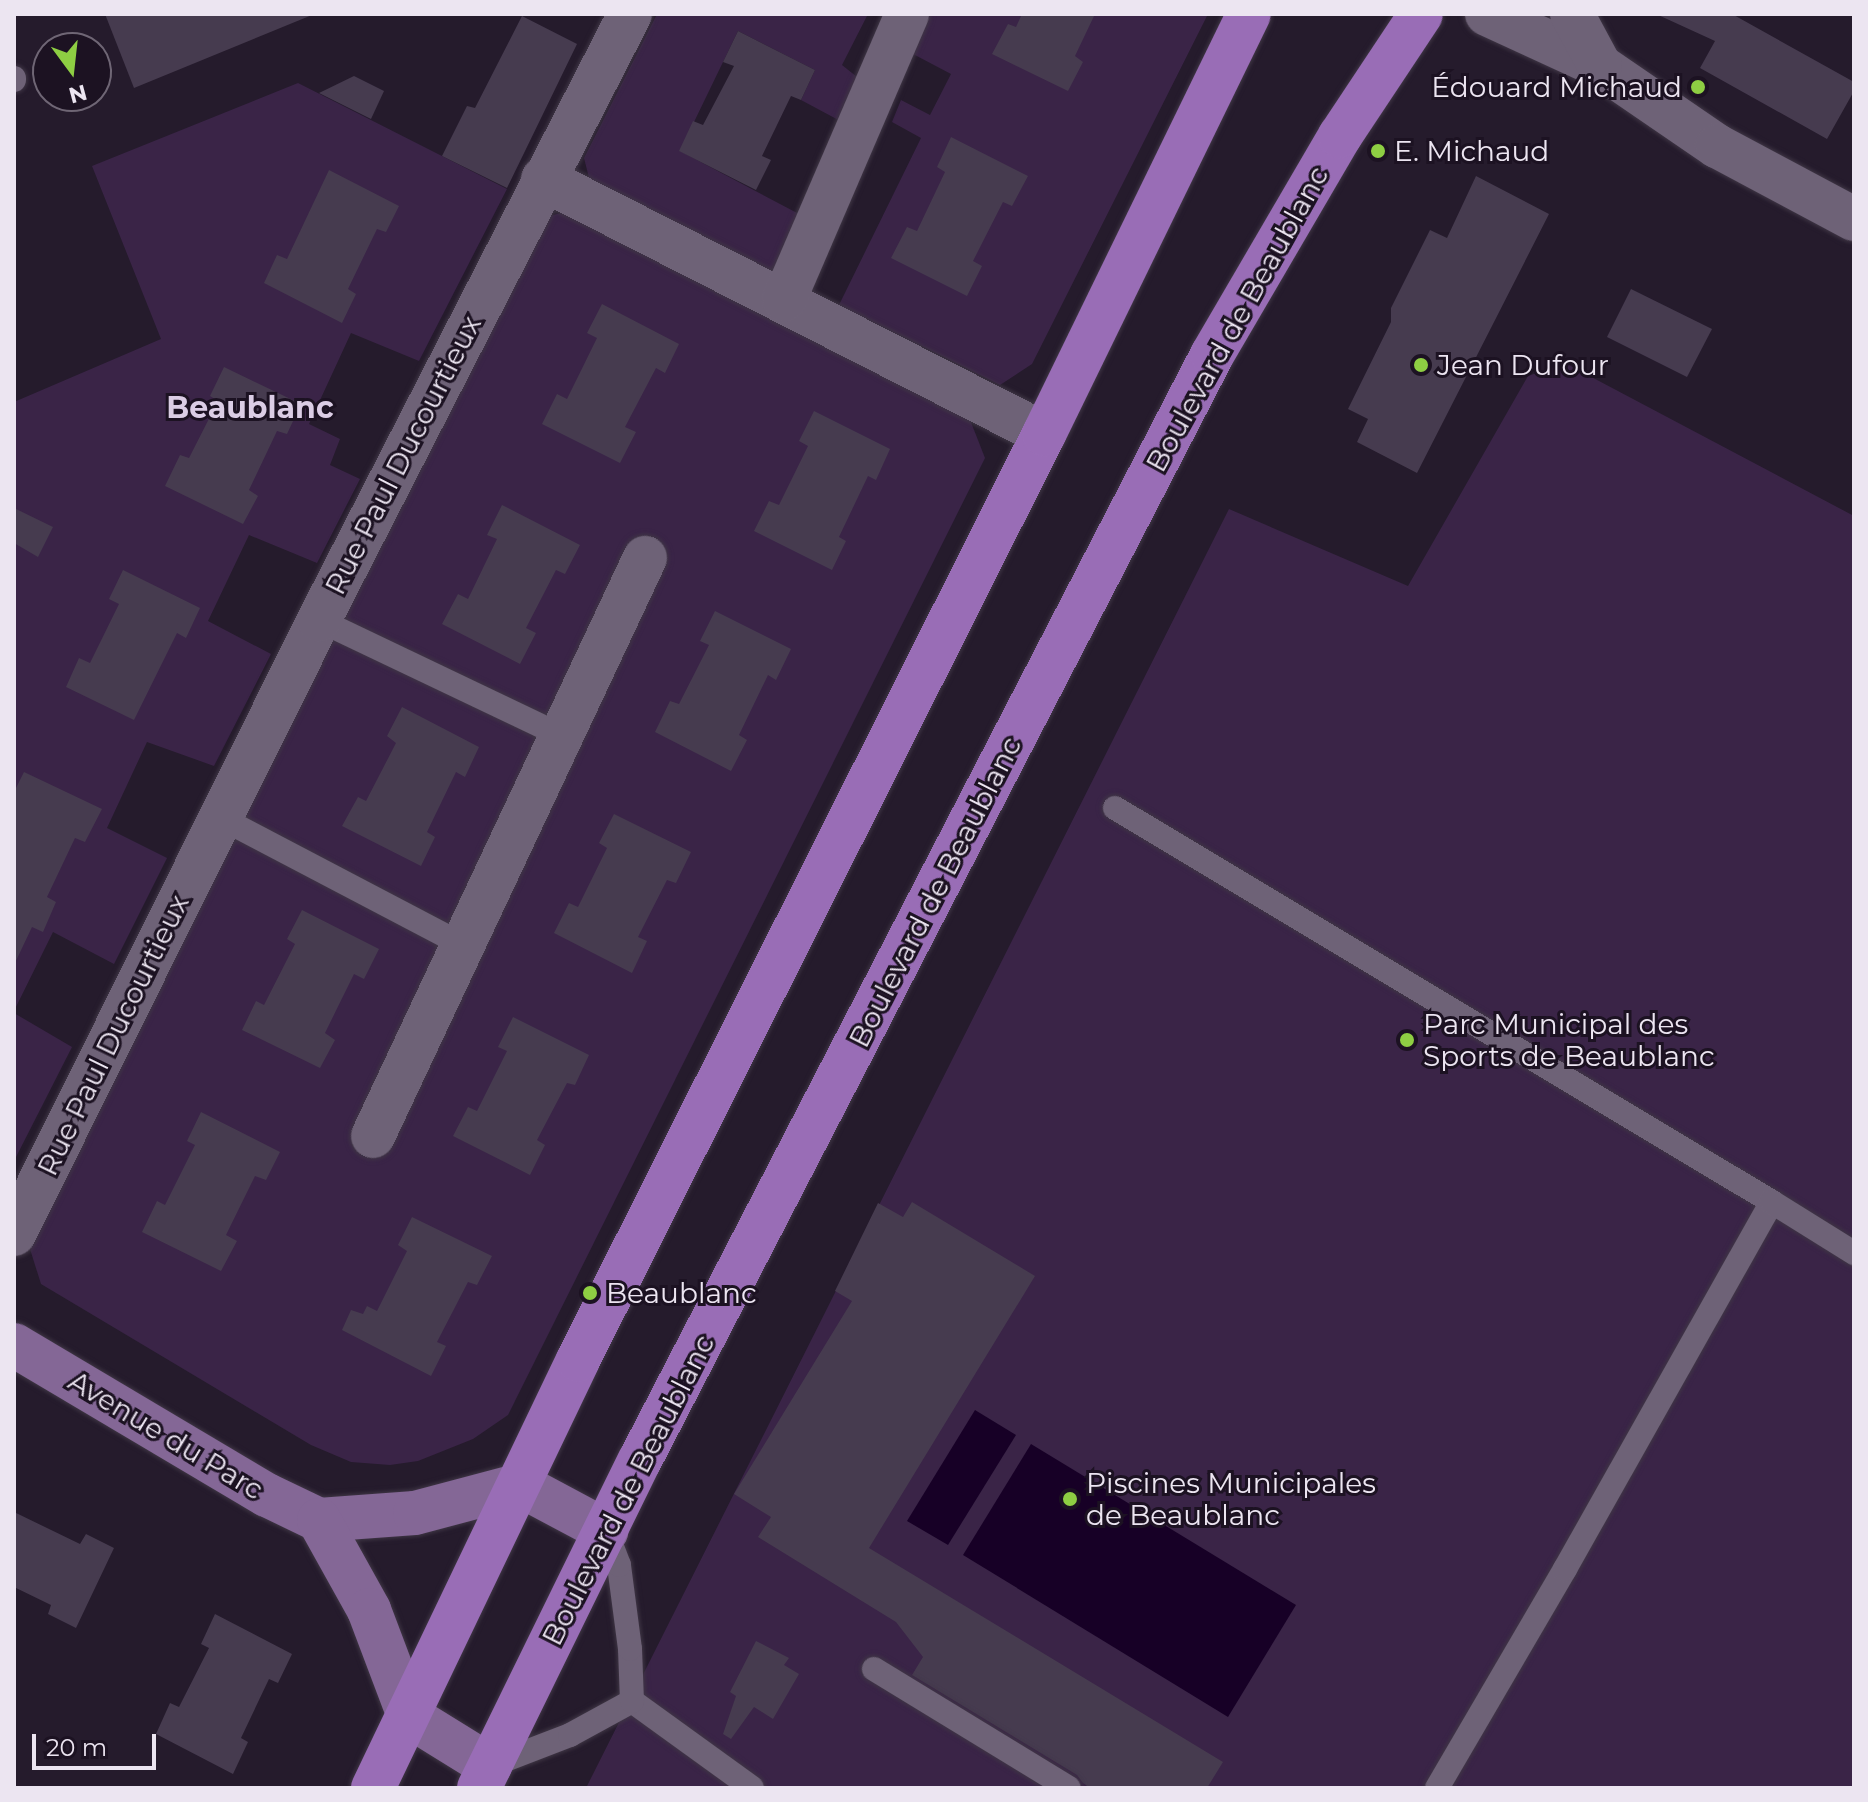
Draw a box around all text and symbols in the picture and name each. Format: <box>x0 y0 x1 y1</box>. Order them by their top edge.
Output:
north arrow <box>32 32 112 112</box>
place label: Édouard Michaud <box>1431 70 1682 104</box>
text: N <box>66 78 90 109</box>
marker: Édouard Michaud <box>1689 78 1707 96</box>
place label: E. Michaud <box>1394 134 1549 168</box>
marker: E. Michaud <box>1369 142 1387 160</box>
street label: Boulevard de Beaublanc <box>1139 160 1335 478</box>
street label: Rue Paul Ducourtieux <box>318 310 488 600</box>
place label: Jean Dufour <box>1437 348 1609 382</box>
marker: Jean Dufour <box>1412 356 1430 374</box>
district label: Beaublanc <box>166 390 334 426</box>
street label: Boulevard de Beaublanc <box>842 731 1028 1053</box>
street label: Rue Paul Ducourtieux <box>30 889 196 1181</box>
place label: Parc Municipal des Sports de Beaublanc <box>1423 1007 1715 1073</box>
marker: Parc Municipal des Sports de Beaublanc <box>1398 1031 1416 1049</box>
place label: Beaublanc <box>606 1276 757 1310</box>
marker: Beaublanc <box>581 1284 599 1302</box>
street label: Boulevard de Beaublanc <box>535 1329 721 1651</box>
street label: Avenue du Parc <box>63 1364 269 1506</box>
place label: Piscines Municipales de Beaublanc <box>1086 1466 1376 1532</box>
marker: Piscines Municipales de Beaublanc <box>1061 1490 1079 1508</box>
scale bar <box>36 1718 160 1768</box>
text: 20 m <box>46 1733 107 1762</box>

